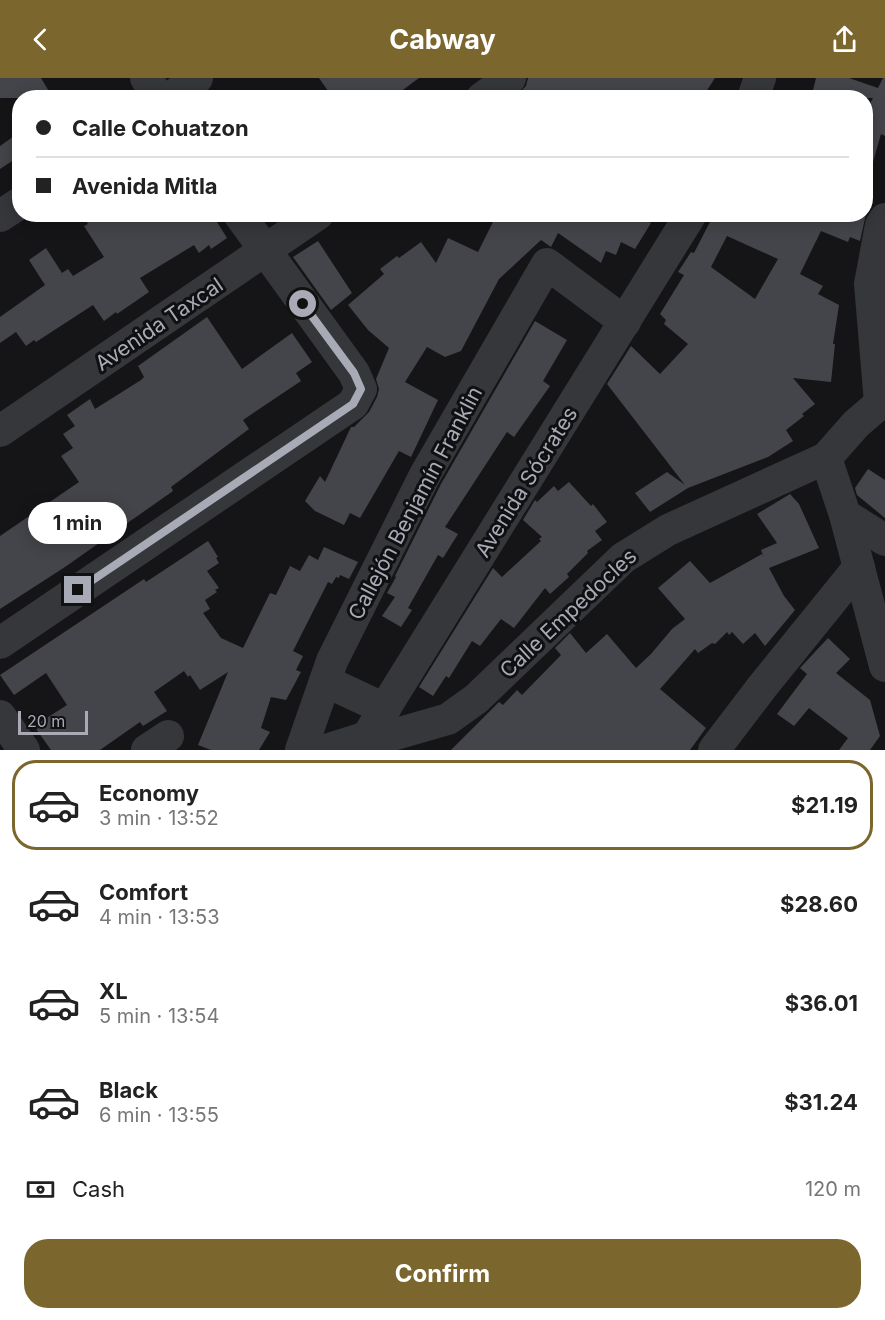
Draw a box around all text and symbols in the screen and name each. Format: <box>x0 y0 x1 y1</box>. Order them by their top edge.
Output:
icon: back <box>24 23 57 56</box>
text: Cabway <box>389 23 496 56</box>
icon: share <box>828 23 861 56</box>
text: Calle Cohuatzon <box>72 115 249 141</box>
text: Avenida Mitla <box>72 173 218 199</box>
street label: Avenida Taxcal <box>90 272 228 376</box>
route start <box>289 290 316 317</box>
street label: Callejón Benjamín Franklin <box>343 382 487 624</box>
street label: Avenida Sócrates <box>470 402 582 562</box>
callout: 1 min <box>28 503 128 545</box>
text: 1 min <box>53 511 102 535</box>
street label: Calle Empedocles <box>495 543 641 683</box>
route end <box>64 576 91 603</box>
scale bar <box>18 708 88 736</box>
text: 20 m <box>27 711 65 731</box>
icon: car <box>27 778 81 832</box>
text: Economy <box>99 780 199 806</box>
text: $21.19 <box>791 792 858 818</box>
text: 3 min · 13:52 <box>99 806 219 830</box>
icon: car <box>27 877 81 931</box>
text: Comfort <box>99 879 188 905</box>
text: $28.60 <box>780 891 858 917</box>
text: 4 min · 13:53 <box>99 905 220 929</box>
icon: car <box>27 976 81 1030</box>
text: XL <box>99 978 128 1004</box>
text: $36.01 <box>785 990 858 1016</box>
text: 5 min · 13:54 <box>99 1004 219 1028</box>
icon: car <box>27 1075 81 1129</box>
text: Black <box>99 1077 158 1103</box>
text: $31.24 <box>784 1089 858 1115</box>
text: 6 min · 13:55 <box>99 1103 219 1127</box>
icon: cash <box>24 1173 57 1206</box>
text: Cash <box>72 1176 125 1202</box>
text: 120 m <box>805 1177 861 1201</box>
button: Confirm <box>24 1239 861 1308</box>

